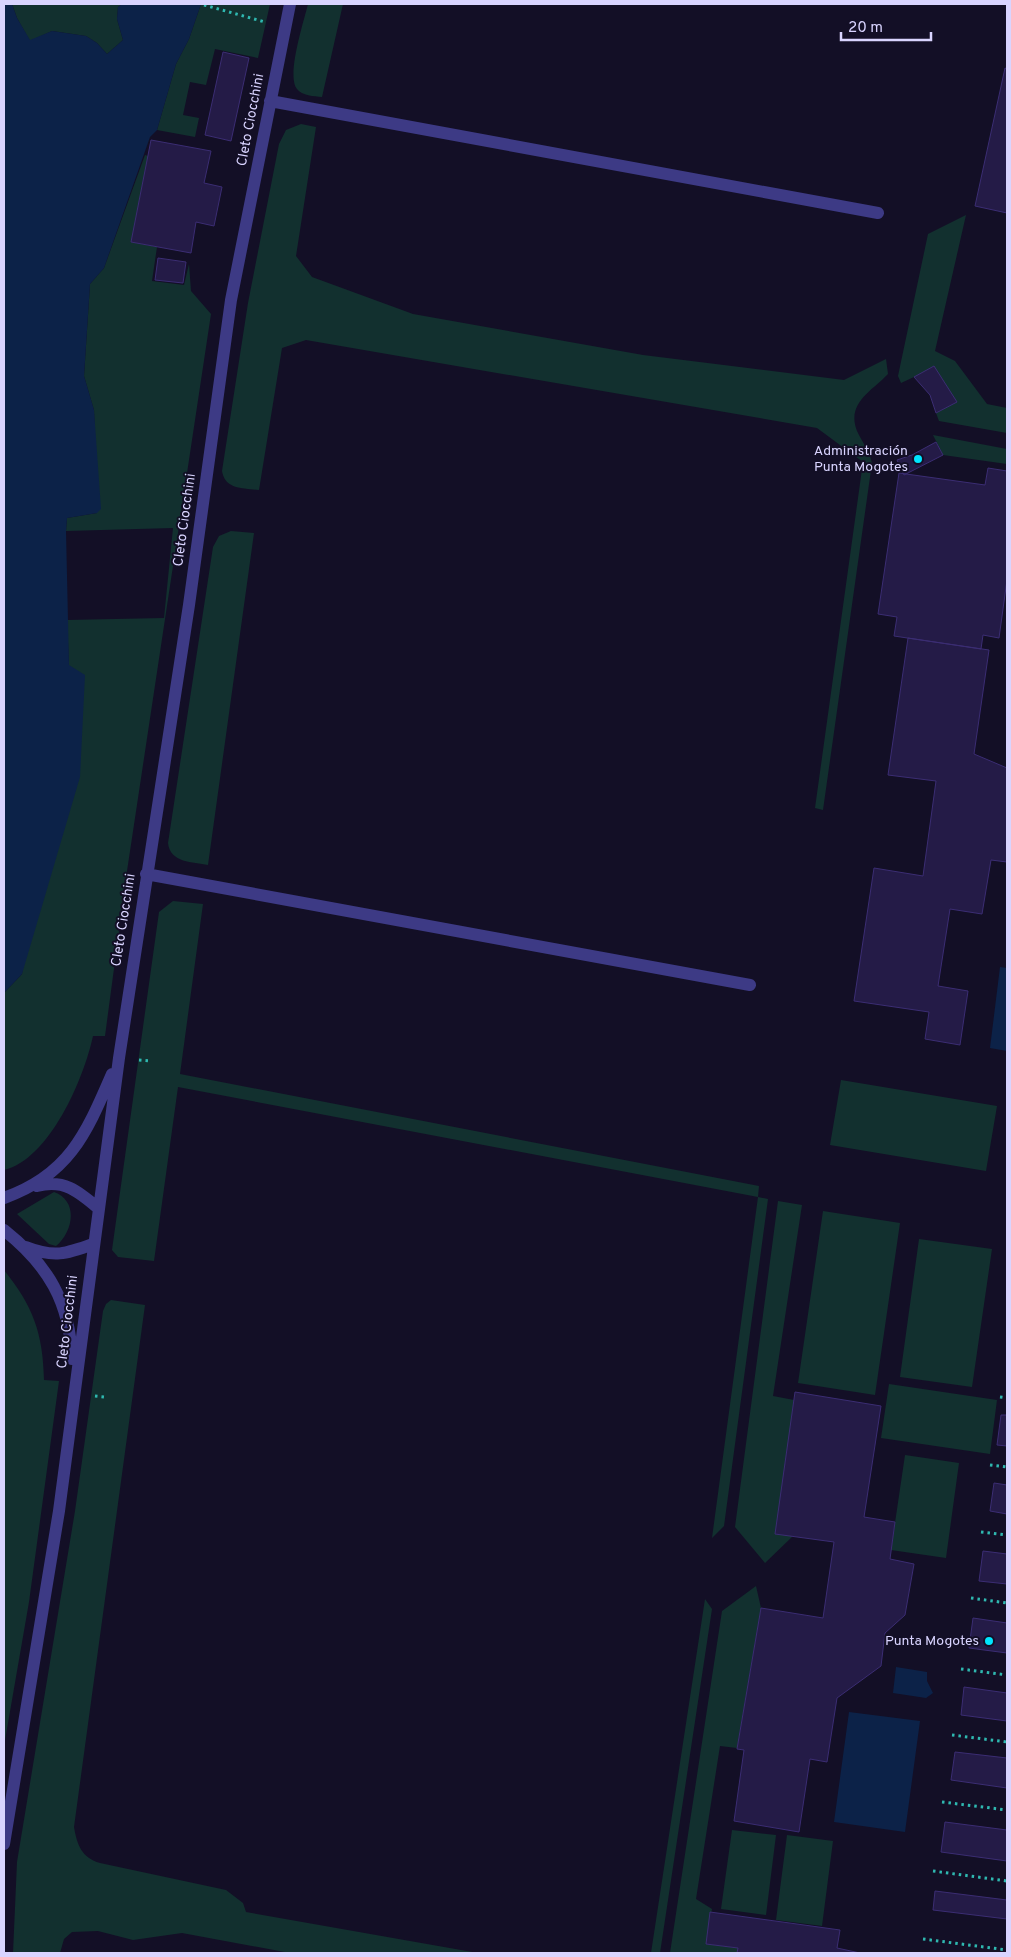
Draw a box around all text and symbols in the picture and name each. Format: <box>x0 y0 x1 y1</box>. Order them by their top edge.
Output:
scale bar <box>841 10 931 42</box>
text: 20 m <box>848 19 883 38</box>
street label: Cleto Ciocchini <box>234 72 268 168</box>
place label: Administración Punta Mogotes <box>814 443 908 476</box>
marker: Administración Punta Mogotes <box>912 453 924 465</box>
street label: Cleto Ciocchini <box>170 472 200 568</box>
street label: Cleto Ciocchini <box>108 872 140 968</box>
street label: Cleto Ciocchini <box>54 1274 82 1370</box>
place label: Punta Mogotes <box>885 1633 979 1650</box>
marker: Punta Mogotes <box>983 1635 995 1647</box>

